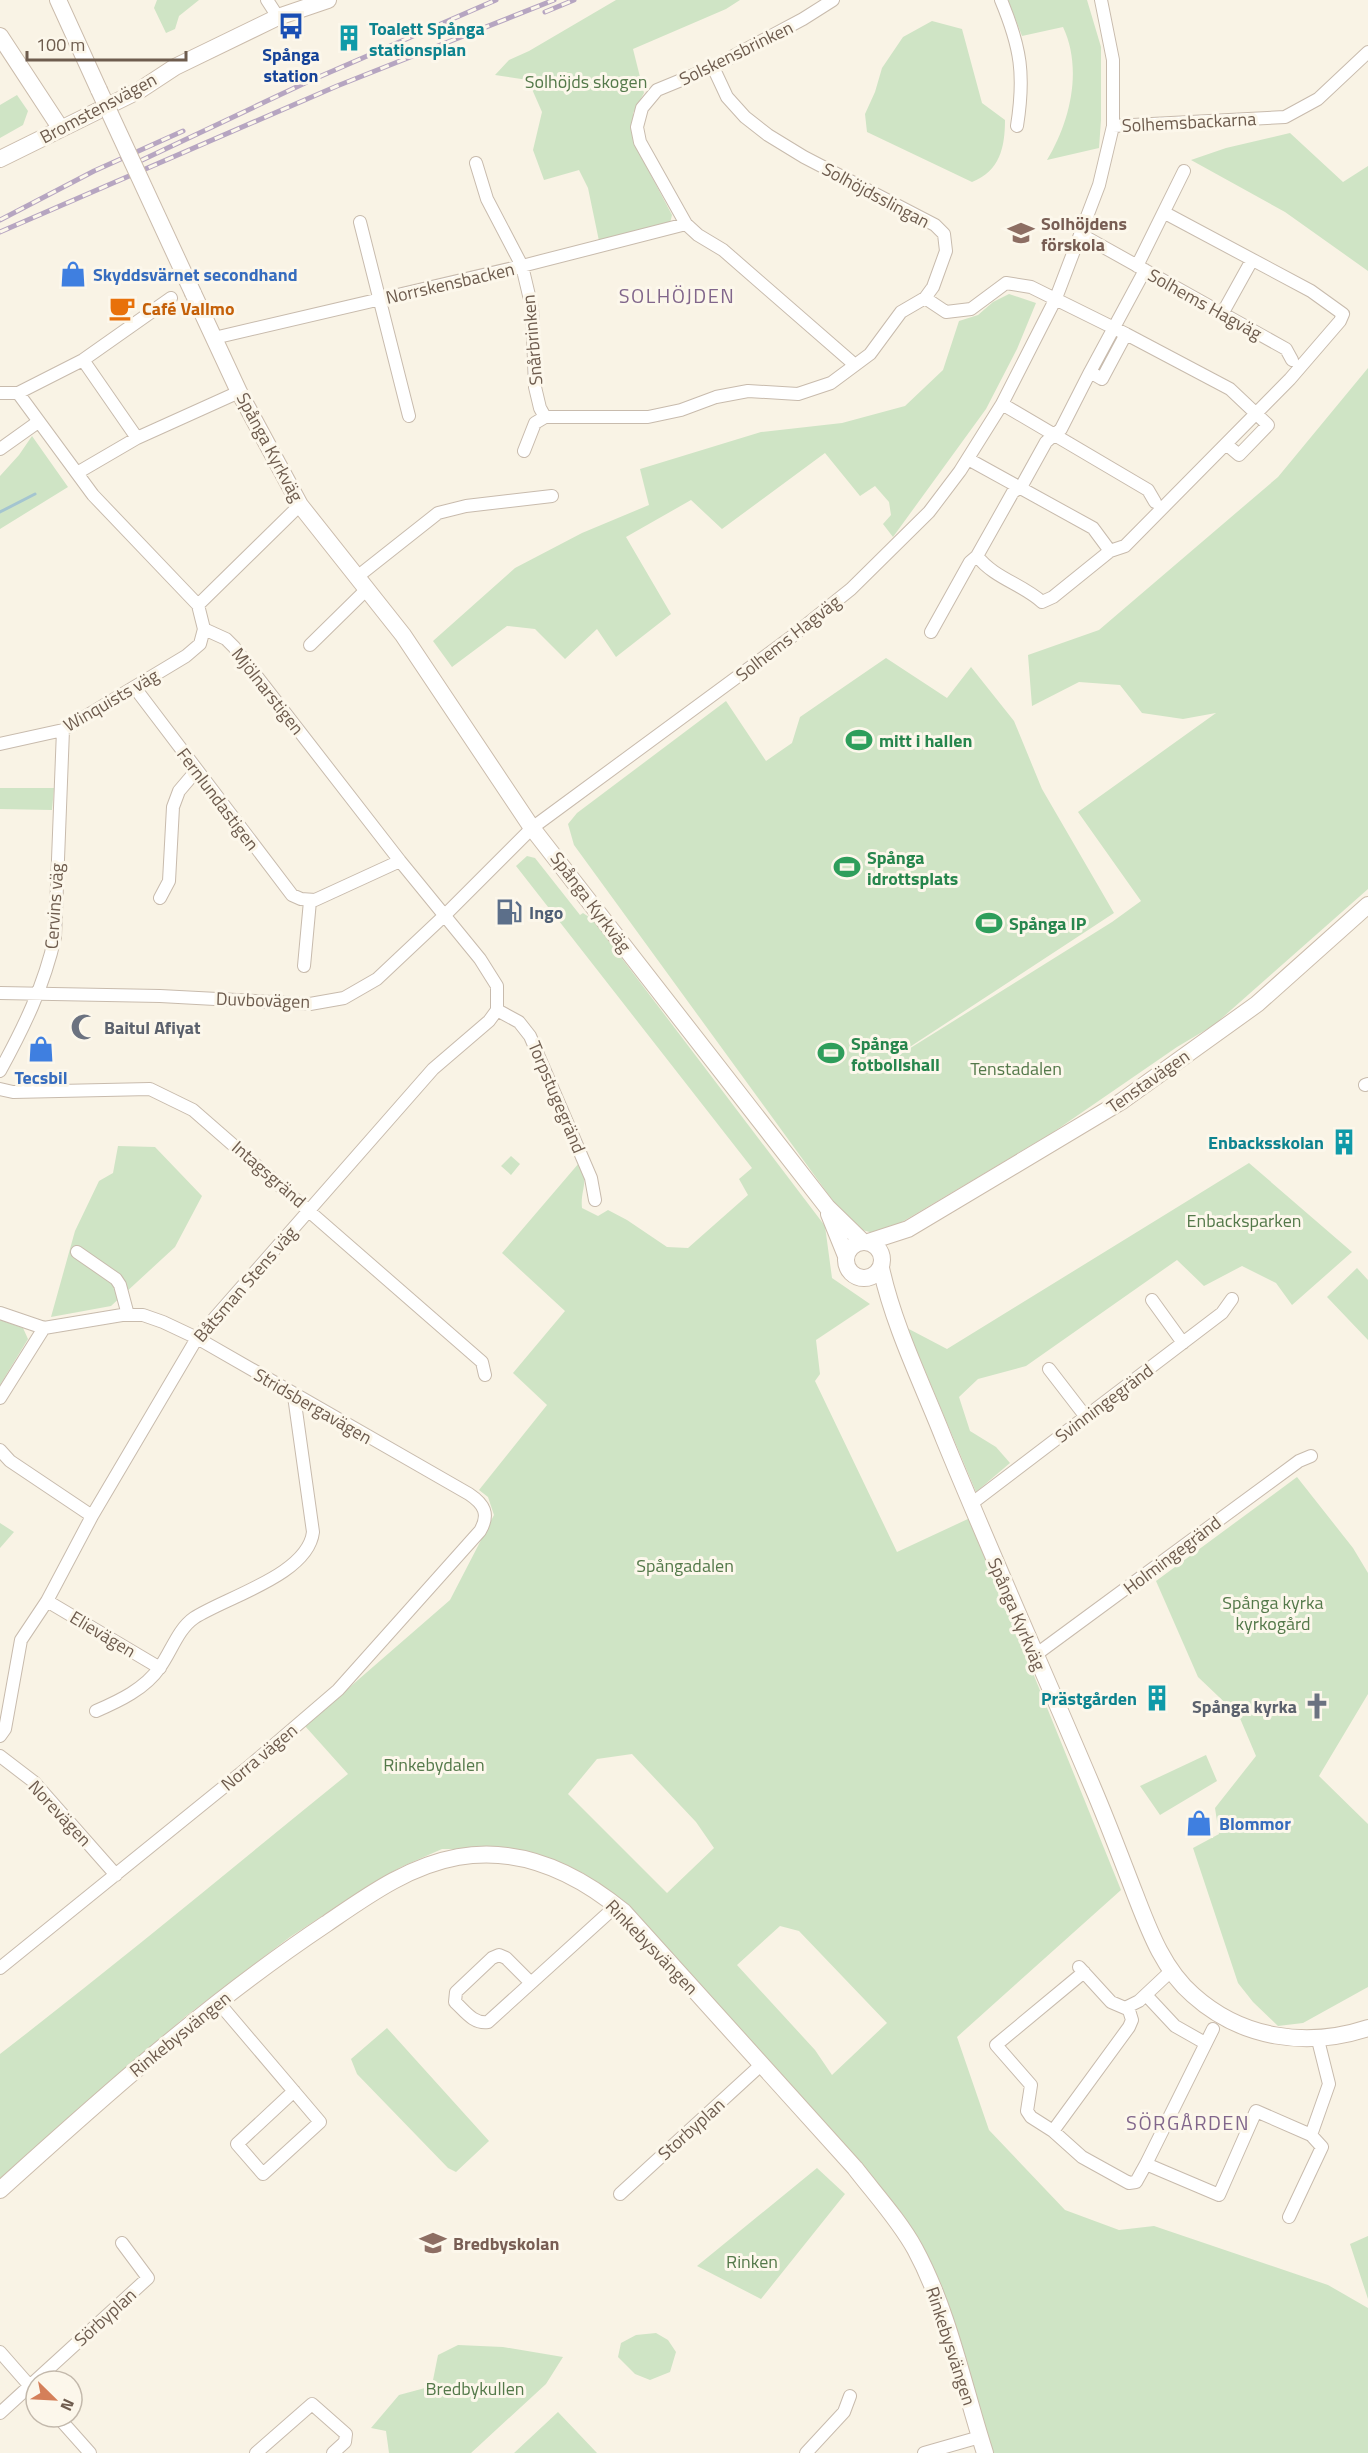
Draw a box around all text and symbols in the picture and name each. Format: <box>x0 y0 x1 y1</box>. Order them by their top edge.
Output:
bus stop icon: Spånga station <box>276 11 306 41</box>
street label: Solskensbrinken <box>674 14 798 92</box>
place label: Toalett Spånga stationsplan <box>369 15 485 63</box>
building icon: Toalett Spånga stationsplan <box>334 23 364 53</box>
scale bar <box>27 24 186 62</box>
text: 100 m <box>36 31 85 58</box>
place label: Spånga station <box>262 41 320 89</box>
street label: Bromstensvägen <box>35 66 161 150</box>
park label: Solhöjds skogen <box>525 68 647 95</box>
street label: Solhemsbackarna <box>1121 105 1257 139</box>
street label: Solhöjdsslingan <box>817 155 935 235</box>
place label: Solhöjdens förskola <box>1041 210 1127 258</box>
school or university icon: Solhöjdens förskola <box>1006 218 1036 248</box>
street label: Norrskensbacken <box>383 255 517 311</box>
shop icon: Skyddsvärnet secondhand <box>58 259 88 289</box>
place label: Skyddsvärnet secondhand <box>93 261 298 288</box>
street label: Solhems Hagväg <box>1143 261 1267 347</box>
district label: SOLHÖJDEN <box>619 280 735 311</box>
cafe icon: Café Vallmo <box>107 293 137 323</box>
street label: Snårbrinken <box>515 293 549 387</box>
place label: Café Vallmo <box>142 295 235 322</box>
street label: Spånga Kyrkväg <box>230 388 310 506</box>
street label: Solhems Hagväg <box>730 588 846 688</box>
street label: Mjölnarstigen <box>225 642 311 740</box>
street label: Winquists väg <box>58 662 164 738</box>
sports icon: mitt i hallen <box>844 725 874 755</box>
place label: mitt i hallen <box>879 727 972 754</box>
street label: Fernlundastigen <box>170 742 266 856</box>
place label: Spånga idrottsplats <box>867 844 958 892</box>
street label: Spånga Kyrkväg <box>544 846 638 958</box>
sports icon: Spånga idrottsplats <box>832 852 862 882</box>
street label: Cervins väg <box>38 862 70 950</box>
fuel station icon: Ingo <box>494 897 524 927</box>
place label: Ingo <box>529 899 563 926</box>
sports icon: Spånga IP <box>974 908 1004 938</box>
place label: Spånga IP <box>1009 910 1087 937</box>
street label: Duvbovägen <box>215 985 311 1015</box>
mosque icon: Baitul Afiyat <box>69 1012 99 1042</box>
place label: Baitul Afiyat <box>104 1014 201 1041</box>
place label: Spånga fotbollshall <box>851 1030 940 1078</box>
shop icon: Tecsbil <box>26 1034 56 1064</box>
street label: Torpstugegränd <box>521 1037 593 1157</box>
sports icon: Spånga fotbollshall <box>816 1038 846 1068</box>
street label: Tenstavägen <box>1101 1042 1195 1120</box>
park label: Tenstadalen <box>970 1055 1062 1082</box>
place label: Tecsbil <box>14 1064 68 1091</box>
building icon: Enbacksskolan <box>1329 1127 1359 1157</box>
place label: Enbacksskolan <box>1208 1129 1324 1156</box>
street label: Intagsgränd <box>226 1134 312 1214</box>
park label: Enbacksparken <box>1187 1207 1301 1234</box>
street label: Båtsman Stens väg <box>187 1220 303 1348</box>
street label: Svinningegränd <box>1049 1357 1159 1449</box>
street label: Stridsbergavägen <box>249 1361 377 1451</box>
street label: Holmingegränd <box>1117 1509 1227 1601</box>
park label: Spångadalen <box>636 1552 734 1579</box>
street label: Spånga Kyrkväg <box>981 1553 1053 1675</box>
park label: Spånga kyrka kyrkogård <box>1222 1589 1324 1637</box>
street label: Elievägen <box>65 1604 141 1664</box>
building icon: Prästgården <box>1142 1683 1172 1713</box>
place label: Prästgården <box>1041 1685 1137 1712</box>
church icon: Spånga kyrka <box>1302 1691 1332 1721</box>
place label: Spånga kyrka <box>1192 1693 1297 1720</box>
street label: Norra vägen <box>215 1717 303 1797</box>
park label: Rinkebydalen <box>383 1751 485 1778</box>
street label: Norevägen <box>22 1774 98 1852</box>
shop icon: Blommor <box>1184 1808 1214 1838</box>
place label: Blommor <box>1219 1810 1291 1837</box>
street label: Rinkebysvängen <box>599 1893 705 2001</box>
street label: Rinkebysvängen <box>124 1985 236 2083</box>
street label: Storbyplan <box>652 2092 730 2166</box>
district label: SÖRGÅRDEN <box>1126 2107 1250 2138</box>
school or university icon: Bredbyskolan <box>418 2228 448 2258</box>
place label: Bredbyskolan <box>453 2230 559 2257</box>
park label: Rinken <box>726 2248 778 2275</box>
street label: Sörbyplan <box>68 2282 142 2352</box>
street label: Rinkebysvängen <box>919 2283 983 2409</box>
north arrow <box>24 2369 84 2429</box>
park label: Bredbykullen <box>426 2375 525 2402</box>
text: N <box>54 2395 81 2415</box>

